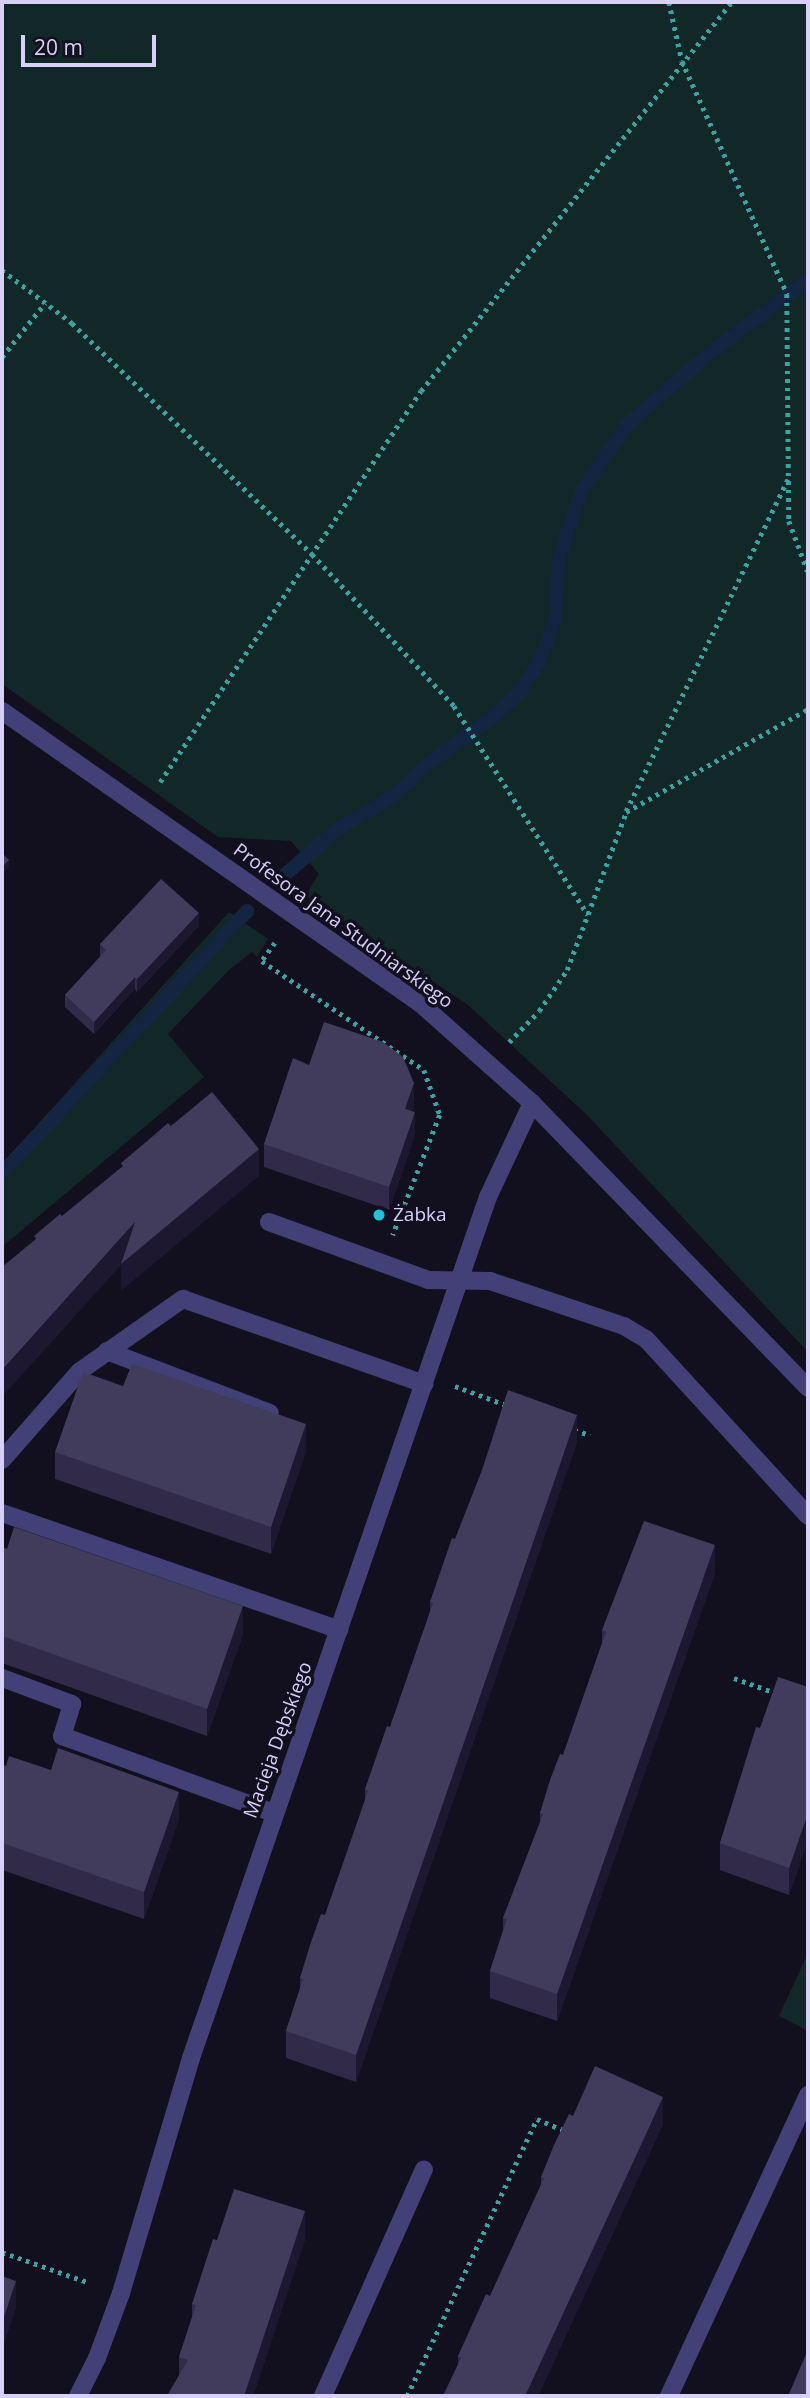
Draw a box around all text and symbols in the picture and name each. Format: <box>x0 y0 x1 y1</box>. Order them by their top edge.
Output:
scale bar <box>24 21 159 65</box>
text: 20 m <box>34 33 83 61</box>
street label: Profesora Jana Studniarskiego <box>229 839 457 1013</box>
place label: Żabka <box>393 1204 447 1226</box>
marker: Żabka <box>371 1207 387 1223</box>
street label: Macieja Dębskiego <box>239 1659 317 1821</box>

